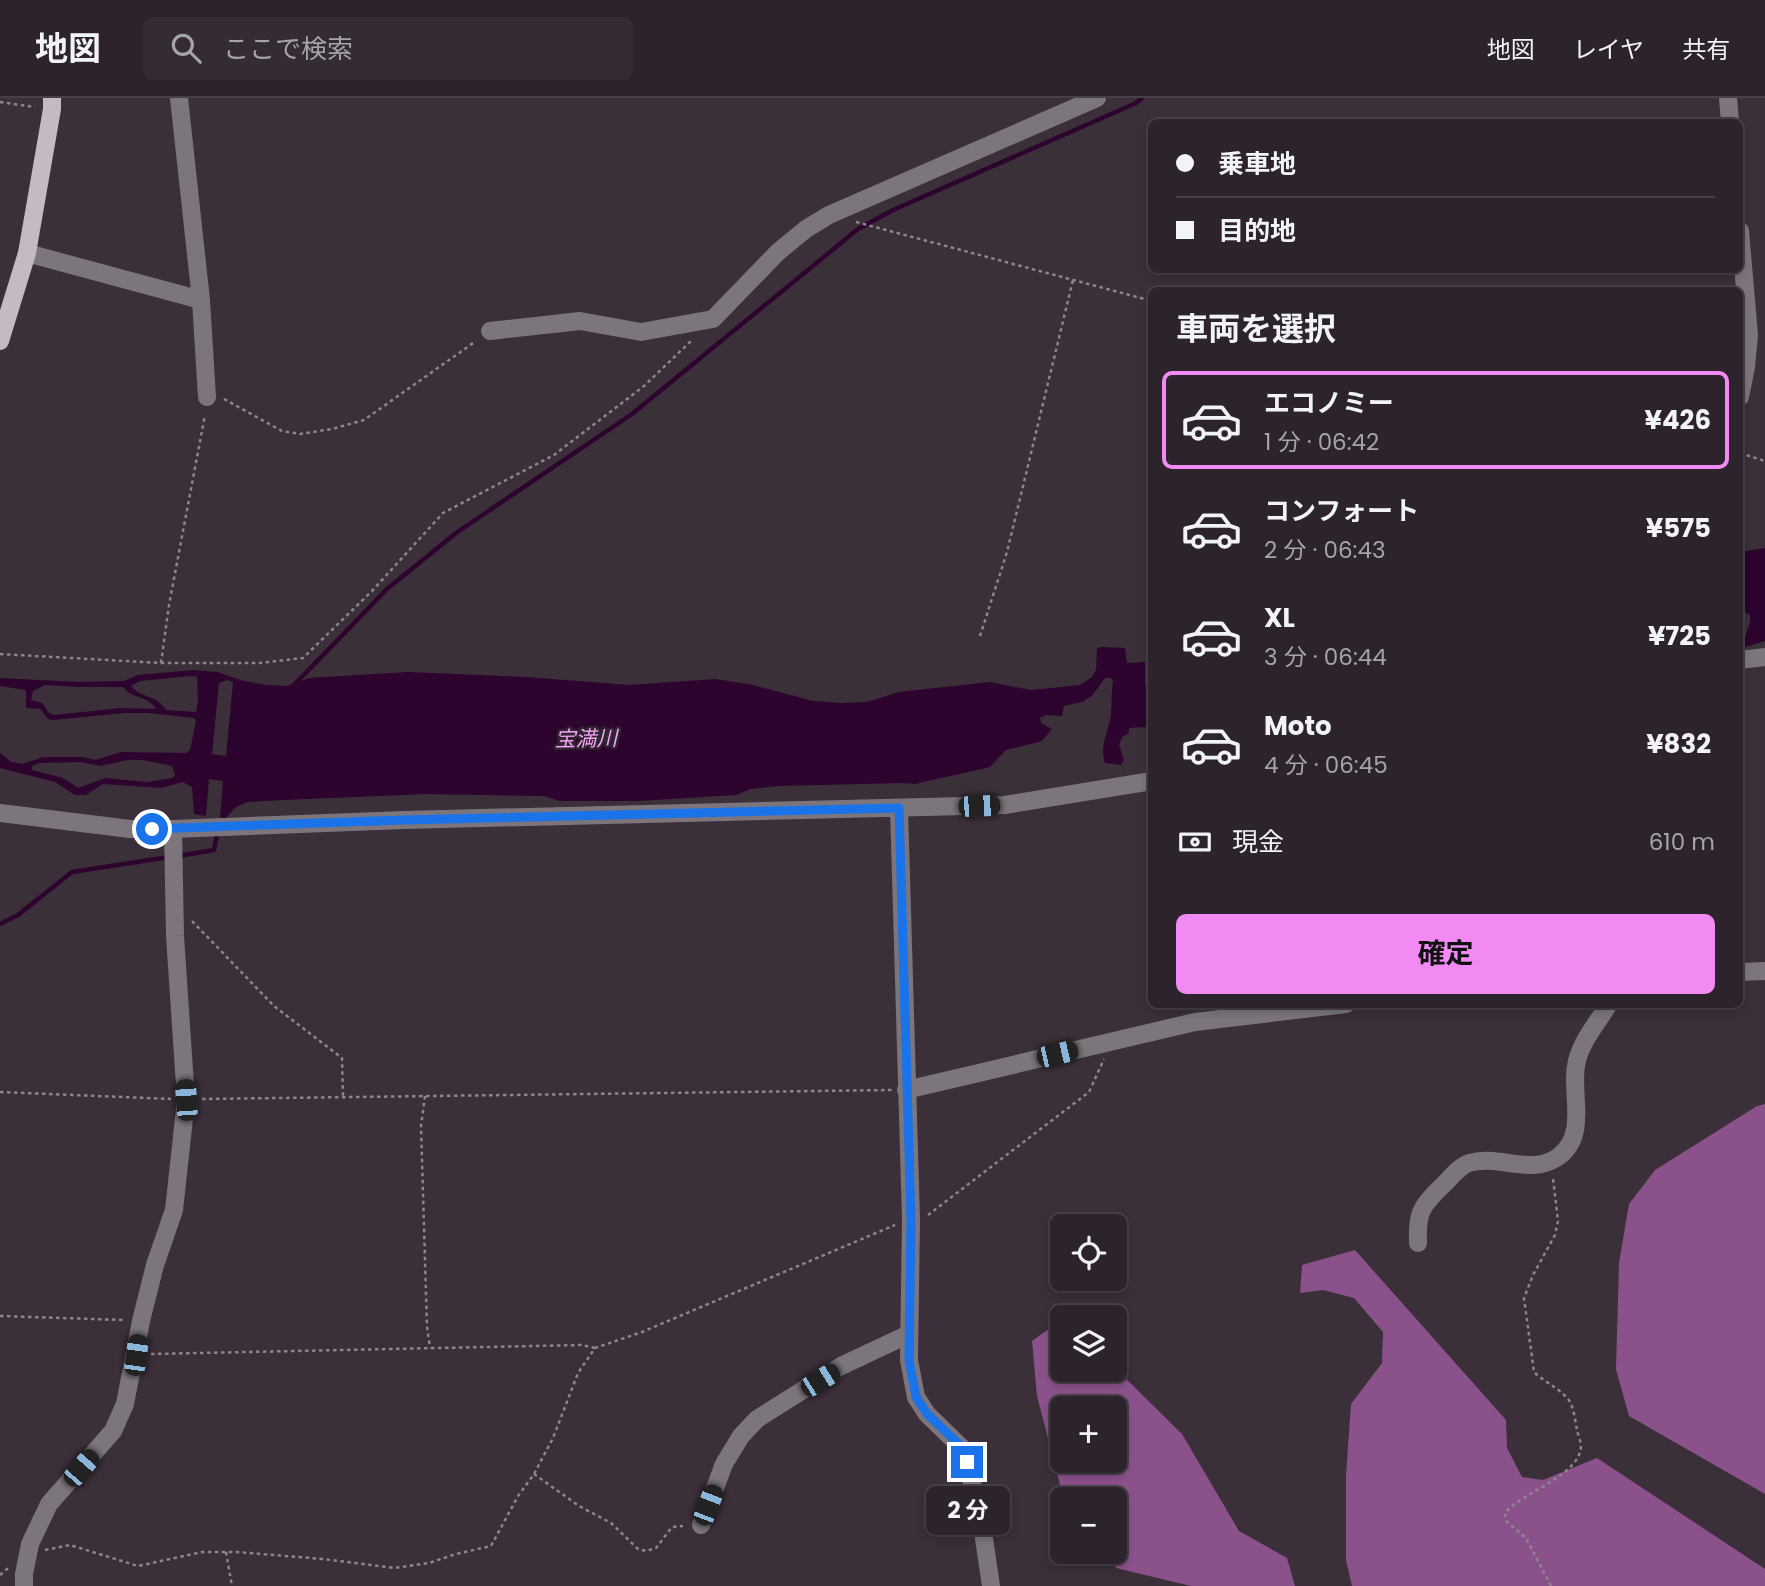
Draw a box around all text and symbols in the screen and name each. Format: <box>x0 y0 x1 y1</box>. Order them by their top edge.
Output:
search box <box>143 17 633 80</box>
text: 地図 <box>35 25 101 72</box>
icon: search <box>167 29 205 67</box>
text: ここで検索 <box>223 31 353 67</box>
text: 地図 <box>1487 33 1535 66</box>
text: レイヤ <box>1573 33 1644 66</box>
text: 共有 <box>1682 33 1730 66</box>
text: 乗車地 <box>1218 146 1296 182</box>
text: 目的地 <box>1218 213 1296 249</box>
text: 車両を選択 <box>1176 306 1336 351</box>
text: エコノミー <box>1264 385 1394 421</box>
icon: car <box>1180 389 1243 452</box>
text: ¥426 <box>1645 402 1711 438</box>
text: 1 分 · 06:42 <box>1264 426 1379 458</box>
text: コンフォート <box>1264 493 1419 529</box>
icon: car <box>1180 497 1243 560</box>
text: ¥575 <box>1646 510 1711 546</box>
text: 2 分 · 06:43 <box>1264 534 1386 566</box>
text: XL <box>1264 600 1295 636</box>
icon: car <box>1180 605 1243 668</box>
text: ¥725 <box>1648 618 1711 654</box>
text: 3 分 · 06:44 <box>1264 641 1387 673</box>
text: Moto <box>1264 708 1332 744</box>
icon: car <box>1180 713 1243 776</box>
water label: 宝満川 <box>554 723 620 754</box>
text: ¥832 <box>1646 726 1711 762</box>
text: 4 分 · 06:45 <box>1264 749 1388 781</box>
car <box>958 795 1001 817</box>
route start <box>136 813 168 845</box>
icon: cash <box>1176 823 1214 861</box>
text: 現金 <box>1232 824 1284 860</box>
text: 610 m <box>1649 826 1715 858</box>
button: 確定 <box>1176 914 1715 994</box>
car <box>1035 1039 1080 1069</box>
car <box>175 1078 198 1122</box>
map controls <box>1050 1214 1127 1564</box>
button: locate <box>1050 1214 1127 1291</box>
button: layers <box>1050 1305 1127 1382</box>
car <box>123 1333 150 1377</box>
car <box>797 1360 844 1400</box>
button: + <box>1050 1396 1127 1473</box>
car <box>60 1445 103 1491</box>
route end <box>951 1446 983 1478</box>
car <box>691 1482 726 1528</box>
callout: 2 分 <box>925 1486 1009 1536</box>
button: − <box>1050 1487 1127 1564</box>
text: 2 分 <box>947 1494 989 1526</box>

